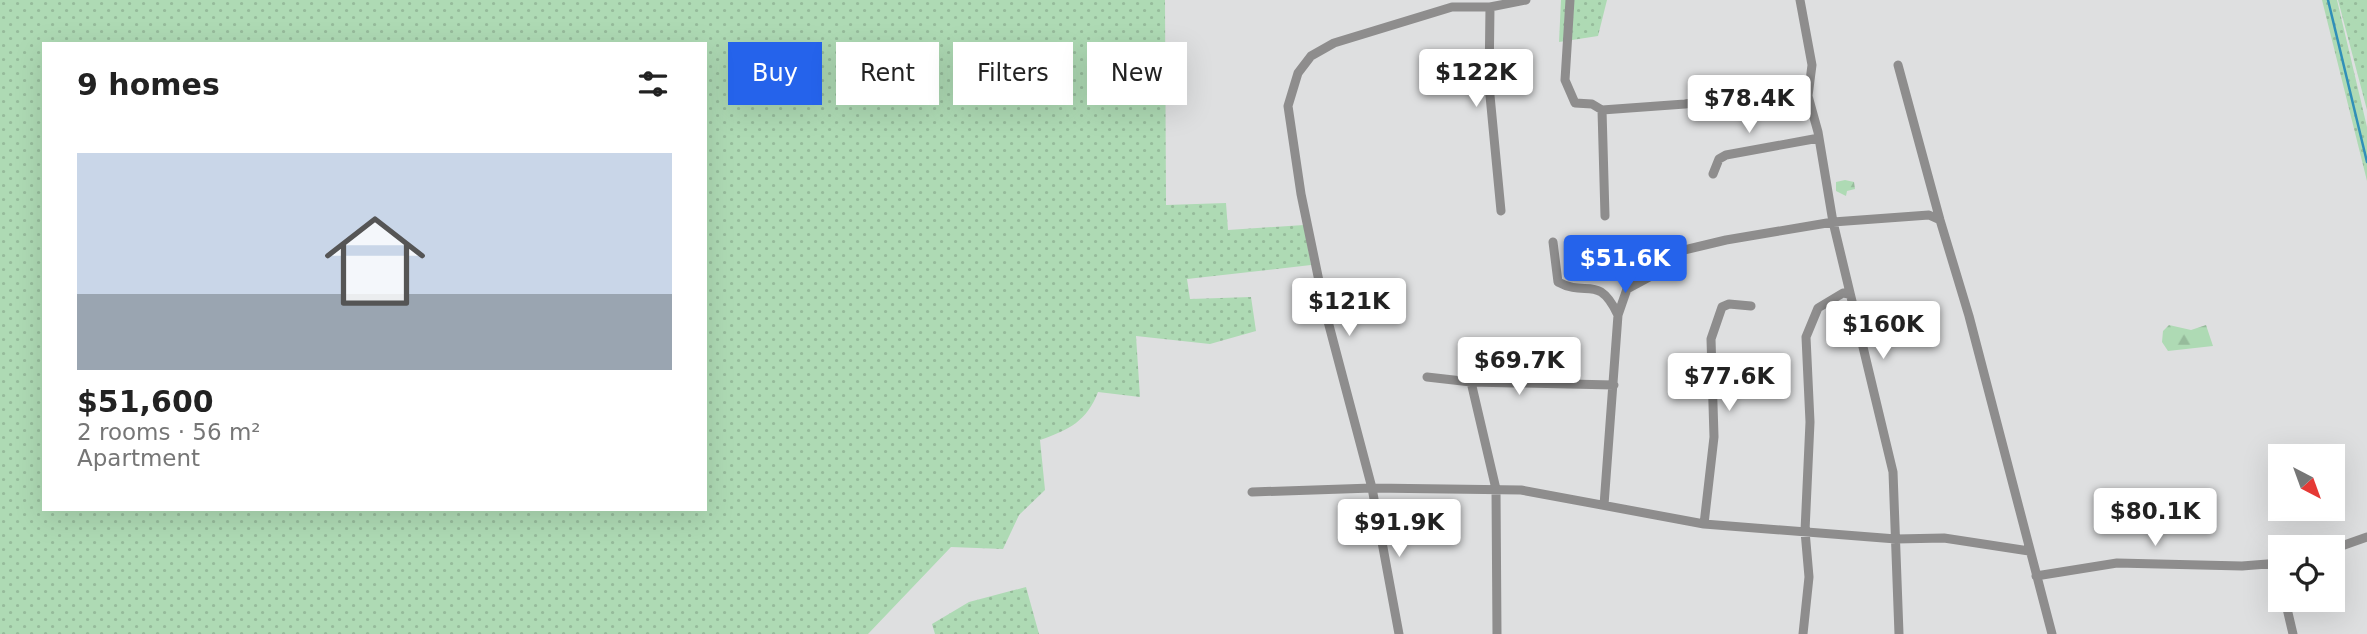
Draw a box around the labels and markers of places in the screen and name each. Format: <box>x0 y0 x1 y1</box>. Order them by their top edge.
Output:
pin: $122K <box>1427 50 1525 109</box>
pin: $78.4K <box>1692 76 1806 135</box>
pin: $51.6K <box>1568 236 1682 295</box>
pin: $121K <box>1300 278 1398 338</box>
pin: $160K <box>1834 302 1932 361</box>
pin: $69.7K <box>1462 338 1576 397</box>
pin: $77.6K <box>1672 354 1786 413</box>
pin: $80.1K <box>2098 489 2212 548</box>
pin: $91.9K <box>1342 500 1456 559</box>

